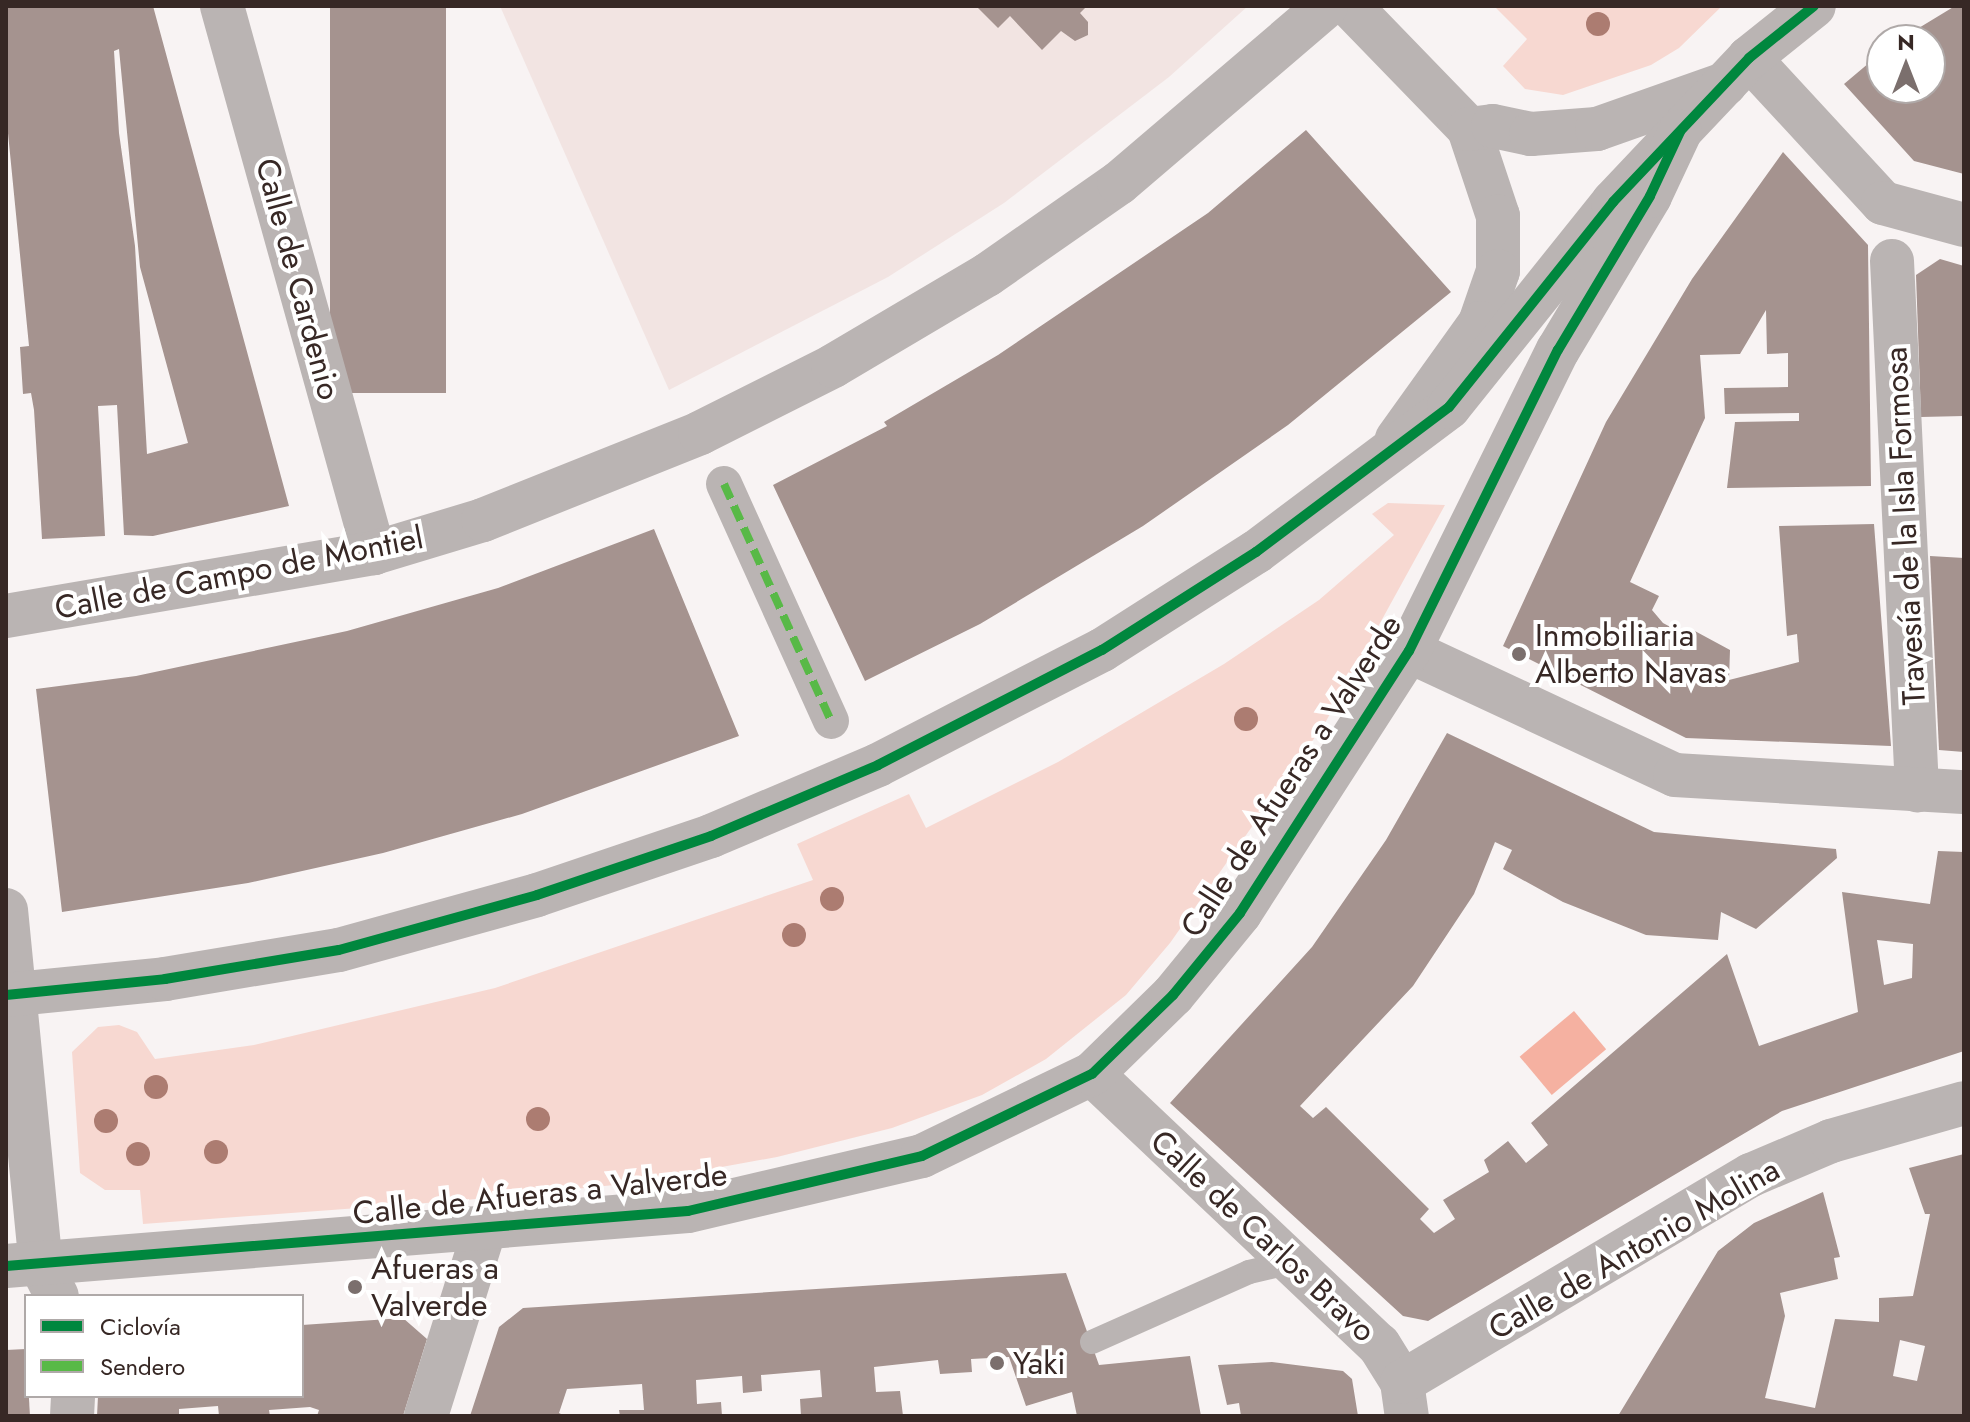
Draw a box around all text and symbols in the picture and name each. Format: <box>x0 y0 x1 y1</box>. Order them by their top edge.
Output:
north arrow <box>1866 24 1946 104</box>
text: N <box>1897 26 1915 58</box>
street label: Calle de Cardenio <box>247 154 349 404</box>
street label: Travesía de la Isla Formosa <box>1876 346 1934 706</box>
street label: Calle de Campo de Montiel <box>52 518 426 628</box>
street label: Calle de Afueras a Valverde <box>1172 608 1410 944</box>
place label: Inmobiliaria Alberto Navas <box>1535 617 1726 692</box>
marker: Inmobiliaria Alberto Navas <box>1510 645 1528 663</box>
street label: Calle de Carlos Bravo <box>1143 1122 1383 1350</box>
street label: Calle de Antonio Molina <box>1482 1150 1786 1348</box>
street label: Calle de Afueras a Valverde <box>351 1155 729 1233</box>
place label: Afueras a Valverde <box>371 1250 499 1325</box>
marker: Afueras a Valverde <box>346 1278 364 1296</box>
legend <box>24 1294 304 1398</box>
text: Ciclovía <box>100 1309 181 1344</box>
place label: Yaki <box>1013 1344 1066 1382</box>
text: Sendero <box>100 1349 185 1384</box>
marker: Yaki <box>988 1354 1006 1372</box>

